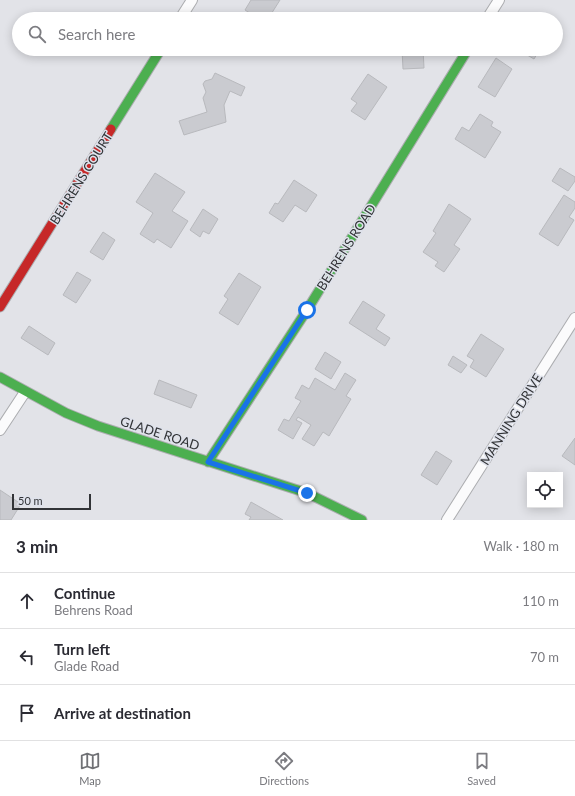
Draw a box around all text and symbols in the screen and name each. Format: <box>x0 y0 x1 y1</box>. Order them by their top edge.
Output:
search box <box>12 12 563 56</box>
icon: search <box>26 23 48 45</box>
text: Search here <box>58 25 135 43</box>
street label: BEHRENS COURT <box>46 129 116 227</box>
street label: BEHRENS ROAD <box>313 201 379 293</box>
route start <box>298 301 316 319</box>
street label: MANNING DRIVE <box>476 370 546 468</box>
street label: GLADE ROAD <box>118 413 202 453</box>
map controls <box>527 472 563 508</box>
button: locate <box>527 472 563 508</box>
route end <box>298 484 316 502</box>
scale bar <box>12 492 91 511</box>
text: 50 m <box>18 494 43 507</box>
text: 3 min <box>16 536 58 557</box>
text: Walk · 180 m <box>483 538 559 554</box>
text: Continue <box>54 584 115 602</box>
icon: ahead <box>16 590 38 612</box>
text: 110 m <box>522 593 559 609</box>
text: Behrens Road <box>54 602 133 618</box>
text: Turn left <box>54 640 110 658</box>
icon: left <box>16 646 38 668</box>
text: 70 m <box>530 649 559 665</box>
text: Glade Road <box>54 658 119 674</box>
icon: arrive <box>16 702 38 724</box>
text: Arrive at destination <box>54 704 191 722</box>
tab: Map <box>79 750 101 787</box>
tab: Directions <box>259 750 309 787</box>
tab: Saved <box>467 750 496 787</box>

